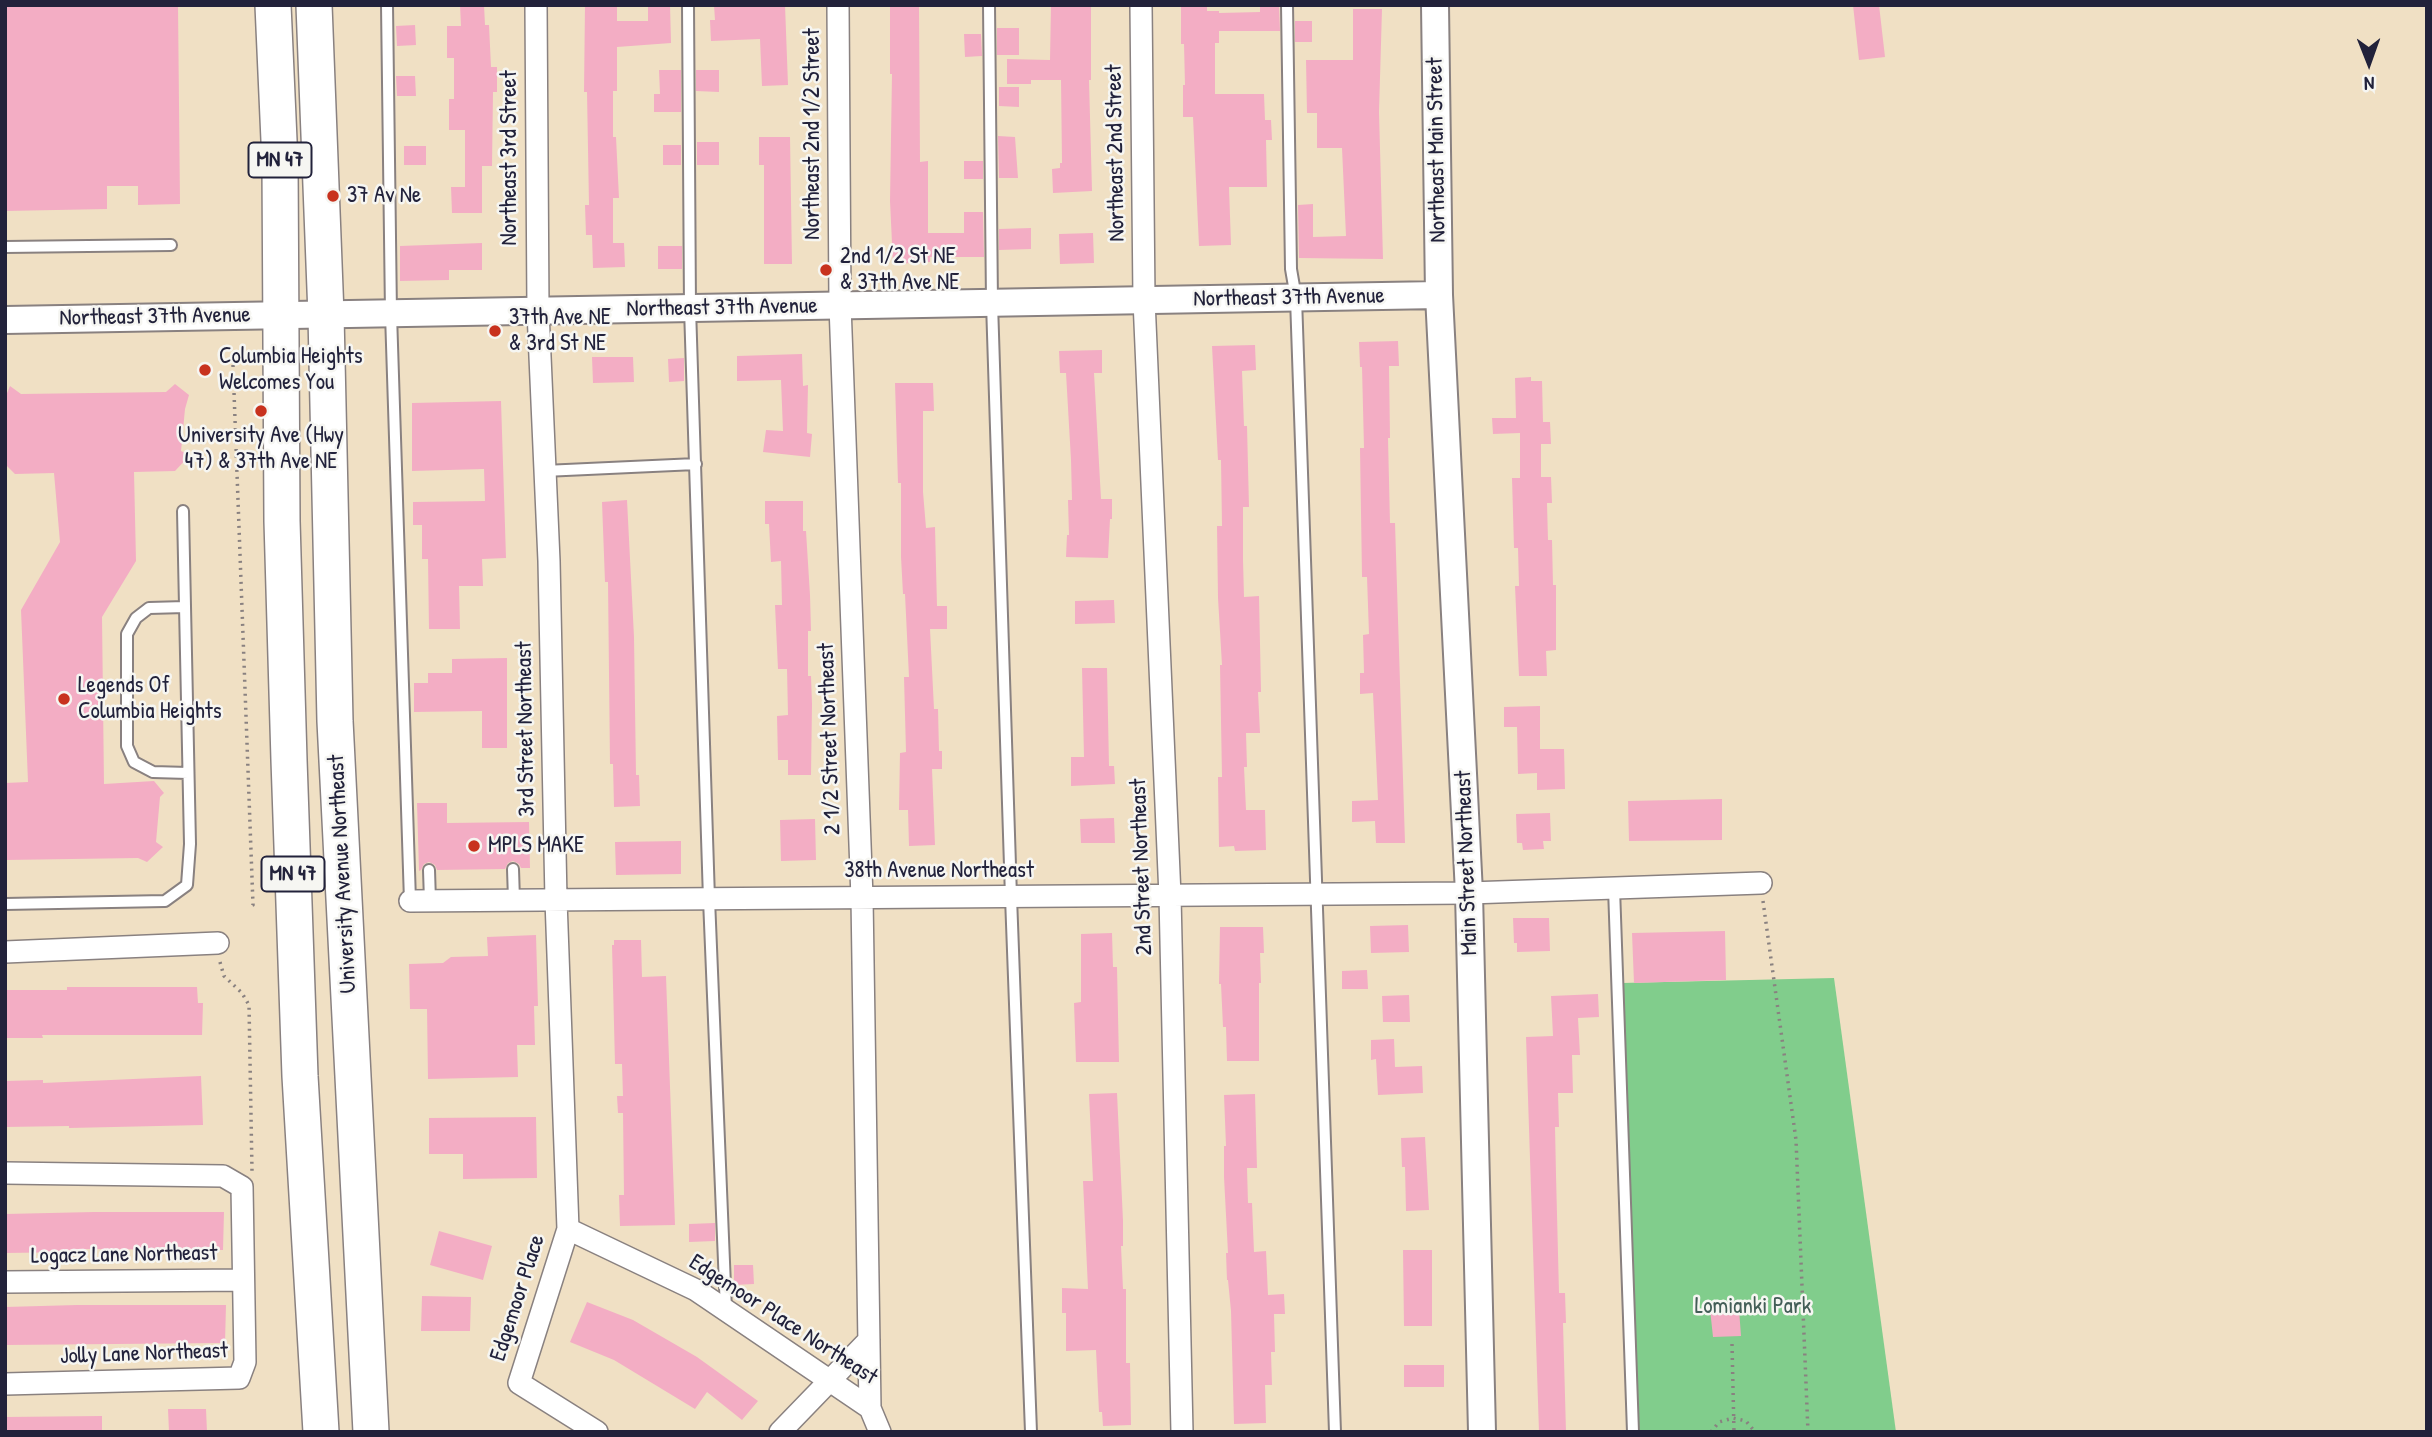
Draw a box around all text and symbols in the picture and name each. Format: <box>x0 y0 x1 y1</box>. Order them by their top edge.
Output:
street label: Northeast 2nd 1/2 Street <box>799 28 827 240</box>
north arrow <box>2334 28 2404 98</box>
street label: Northeast Main Street <box>1422 57 1452 243</box>
street label: Northeast 2nd Street <box>1101 64 1131 242</box>
street label: Northeast 3rd Street <box>496 70 524 246</box>
text: N <box>2364 71 2375 97</box>
road number: MN 47 <box>248 142 312 178</box>
place label: 37 Av Ne <box>347 182 421 210</box>
marker: 37 Av Ne <box>325 188 341 204</box>
place label: 2nd 1/2 St NE & 37th Ave NE <box>840 243 959 297</box>
marker: 2nd 1/2 St NE & 37th Ave NE <box>818 262 834 278</box>
street label: Northeast 37th Avenue <box>1193 283 1385 313</box>
street label: Northeast 37th Avenue <box>626 293 818 323</box>
street label: Northeast 37th Avenue <box>59 302 251 332</box>
place label: 37th Ave NE & 3rd St NE <box>509 304 611 358</box>
marker: 37th Ave NE & 3rd St NE <box>487 323 503 339</box>
place label: Columbia Heights Welcomes You <box>219 343 362 397</box>
marker: Columbia Heights Welcomes You <box>197 362 213 378</box>
marker: University Ave (Hwy 47) & 37th Ave NE <box>253 403 269 419</box>
place label: University Ave (Hwy 47) & 37th Ave NE <box>178 422 344 476</box>
street label: 3rd Street Northeast <box>511 641 541 817</box>
street label: 2 1/2 Street Northeast <box>813 643 847 835</box>
place label: Legends Of Columbia Heights <box>78 672 221 726</box>
marker: Legends Of Columbia Heights <box>56 691 72 707</box>
street label: University Avenue Northeast <box>323 754 363 994</box>
street label: Main Street Northeast <box>1450 770 1484 956</box>
street label: 2nd Street Northeast <box>1125 778 1159 956</box>
place label: MPLS MAKE <box>488 832 584 860</box>
marker: MPLS MAKE <box>466 838 482 854</box>
road number: MN 47 <box>262 856 324 892</box>
street label: 38th Avenue Northeast <box>844 857 1034 885</box>
street label: Edgemoor Place <box>485 1231 551 1365</box>
street label: Logacz Lane Northeast <box>31 1240 217 1270</box>
street label: Edgemoor Place Northeast <box>684 1249 882 1391</box>
park label: Lomianki Park <box>1695 1293 1811 1321</box>
street label: Jolly Lane Northeast <box>60 1337 228 1371</box>

